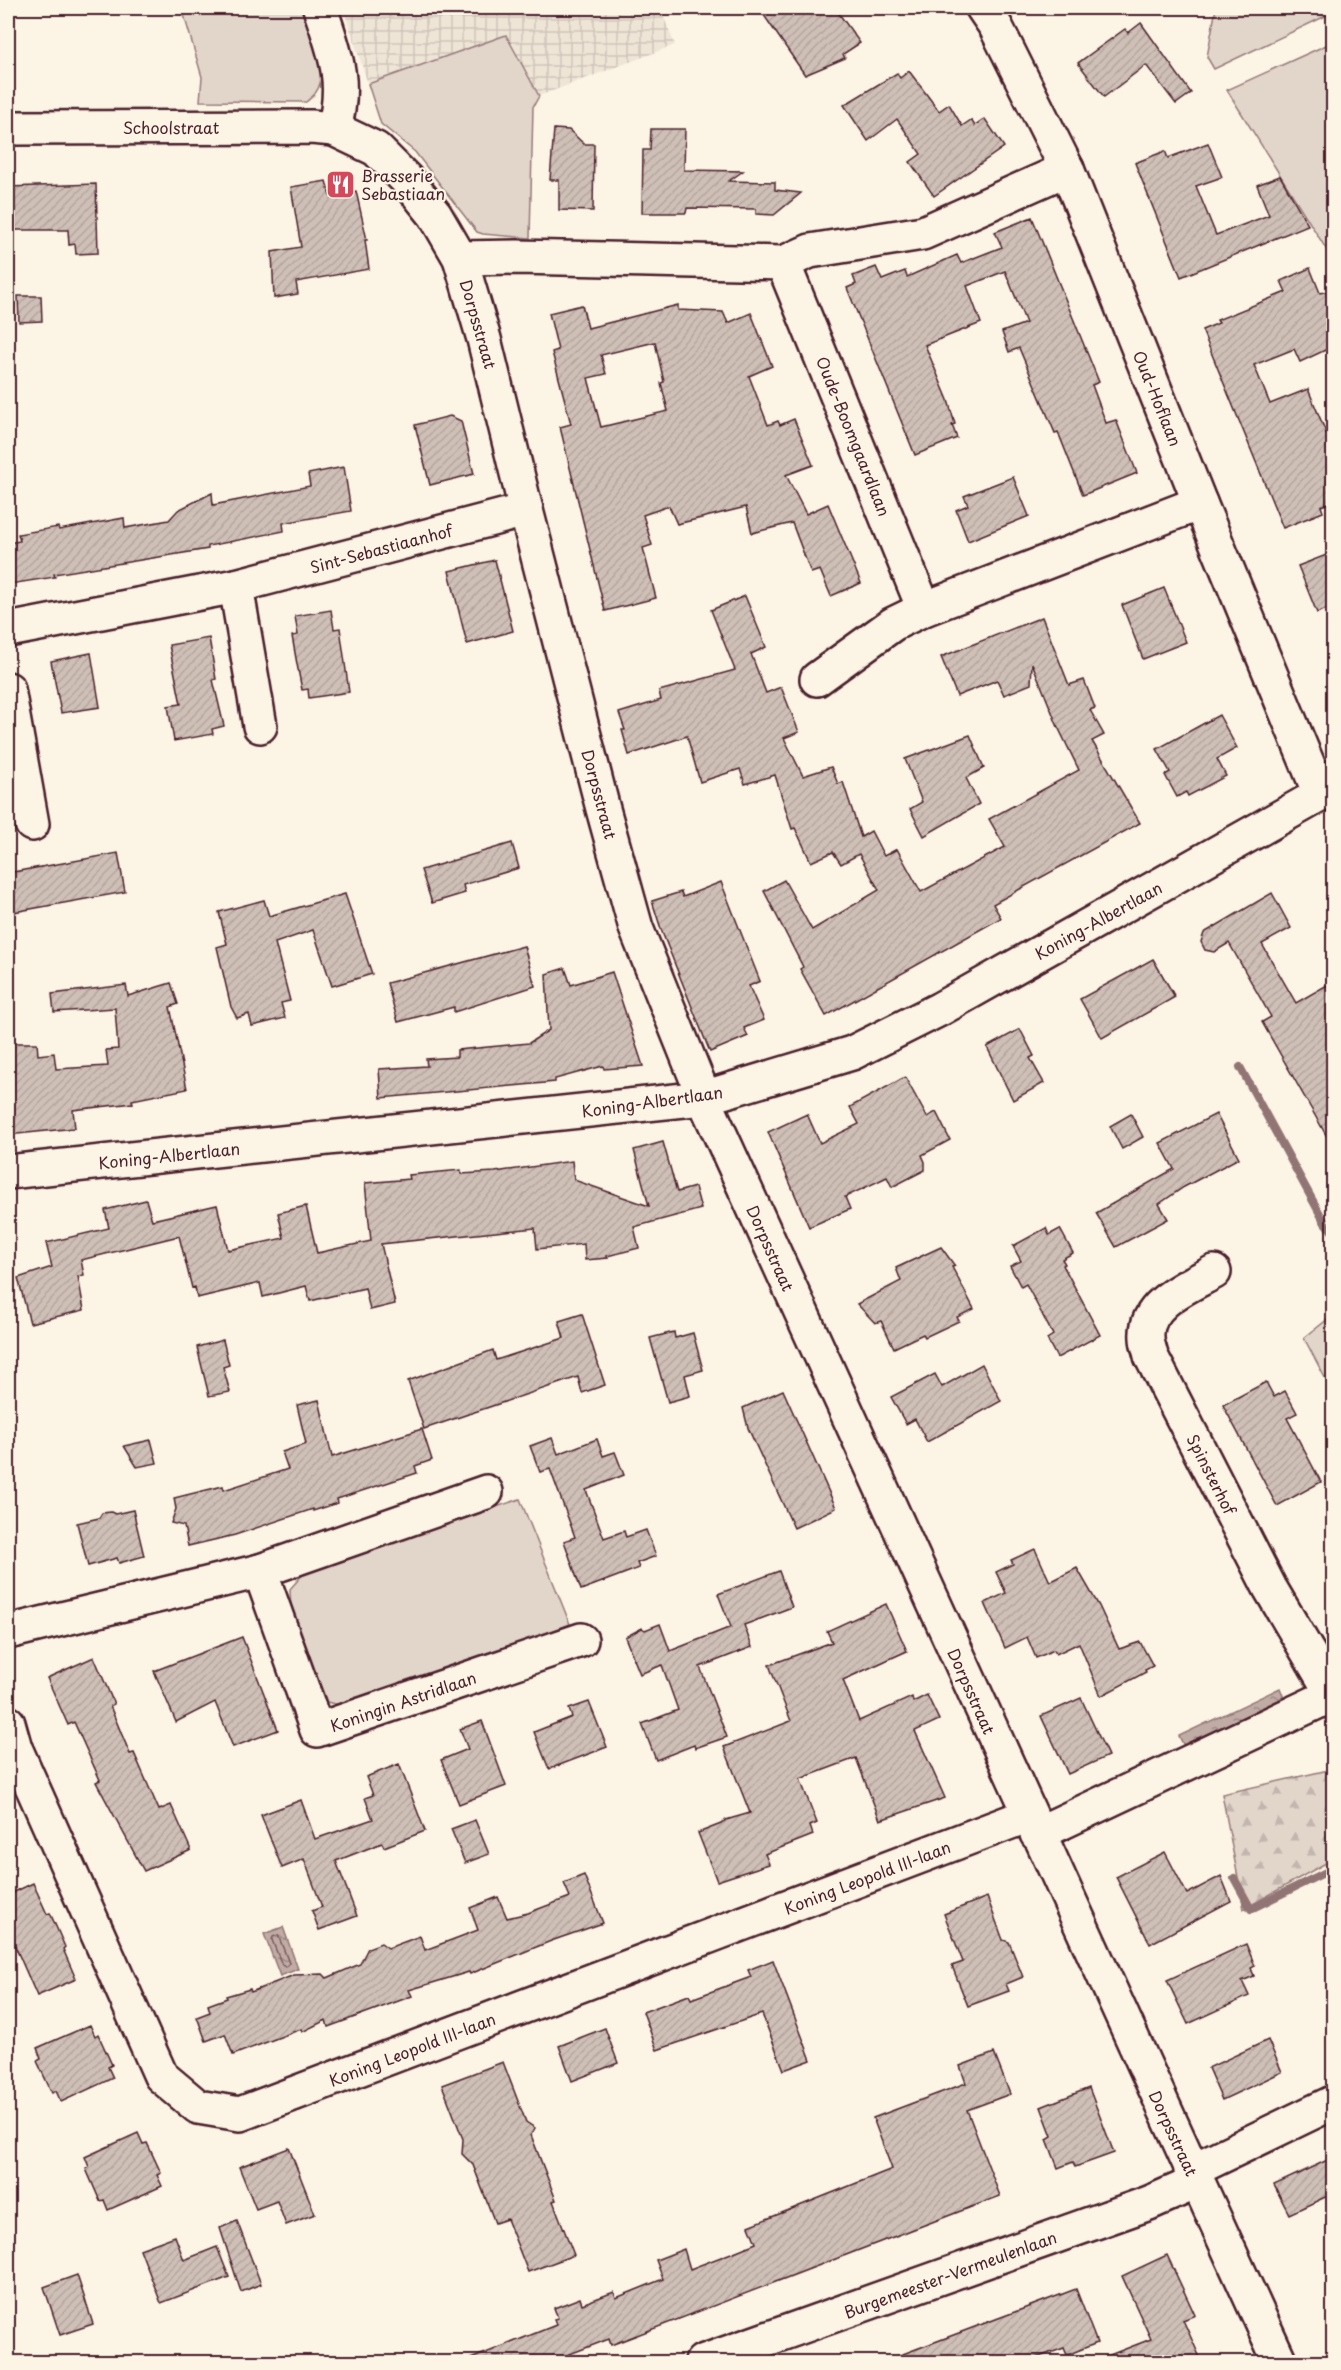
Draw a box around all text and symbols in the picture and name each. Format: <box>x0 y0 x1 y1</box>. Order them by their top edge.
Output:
street label: Schoolstraat <box>123 115 220 139</box>
place label: Brasserie Sebastiaan <box>361 163 445 205</box>
restaurant icon: Brasserie Sebastiaan <box>324 168 356 200</box>
street label: Dorpsstraat <box>455 277 503 372</box>
street label: Oud-Hoflaan <box>1128 347 1188 449</box>
street label: Oude-Boomgaardlaan <box>811 352 897 520</box>
street label: Sint-Sebastiaanhof <box>307 517 457 579</box>
street label: Dorpsstraat <box>577 747 624 842</box>
street label: Koning-Albertlaan <box>1030 875 1166 965</box>
street label: Koning-Albertlaan <box>580 1079 724 1123</box>
street label: Koning-Albertlaan <box>97 1136 241 1174</box>
street label: Dorpsstraat <box>741 1201 801 1295</box>
street label: Spinsterhof <box>1181 1430 1243 1520</box>
street label: Dorpsstraat <box>942 1644 1002 1738</box>
street label: Koningin Astridlaan <box>327 1665 479 1737</box>
street label: Koning Leopold III-laan <box>780 1834 954 1920</box>
street label: Koning Leopold III-laan <box>325 2006 499 2092</box>
street label: Dorpsstraat <box>1144 2086 1204 2180</box>
street label: Burgemeester-Vermeulenlaan <box>840 2224 1060 2324</box>

